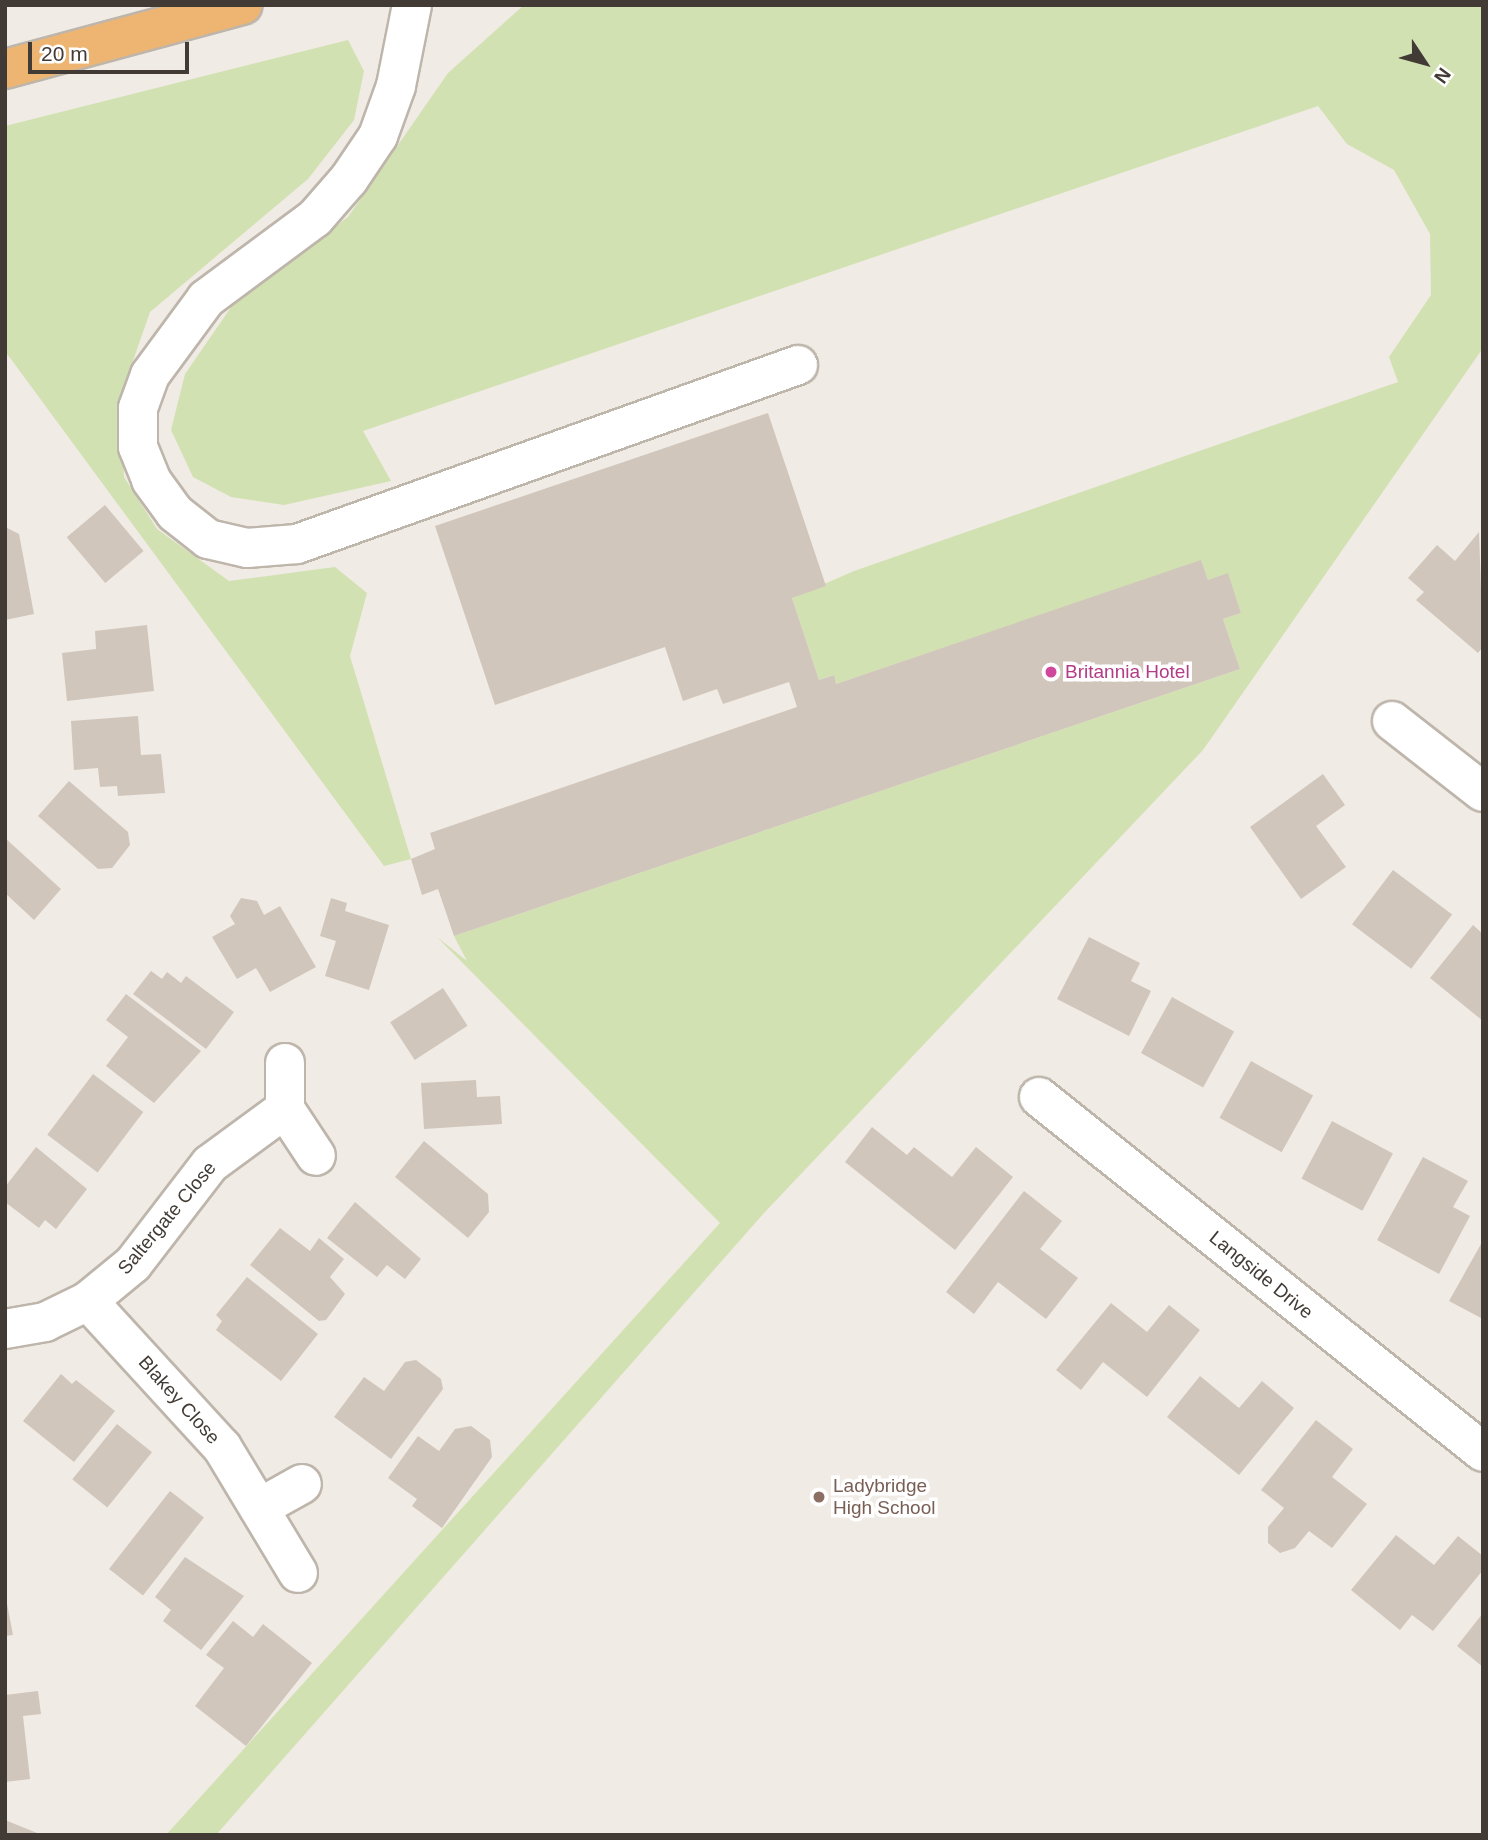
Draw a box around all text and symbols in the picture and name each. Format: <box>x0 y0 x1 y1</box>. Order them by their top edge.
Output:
scale bar <box>32 28 192 72</box>
north arrow <box>1390 28 1460 98</box>
text: 20 m <box>41 42 88 65</box>
text: N <box>1430 64 1455 87</box>
place label: Britannia Hotel <box>1065 661 1190 683</box>
marker: Britannia Hotel <box>1043 664 1059 680</box>
street label: Saltergate Close <box>113 1157 221 1279</box>
street label: Langside Drive <box>1205 1226 1317 1324</box>
street label: Blakey Close <box>133 1351 225 1449</box>
place label: Ladybridge High School <box>833 1475 935 1519</box>
marker: Ladybridge High School <box>811 1489 827 1505</box>

